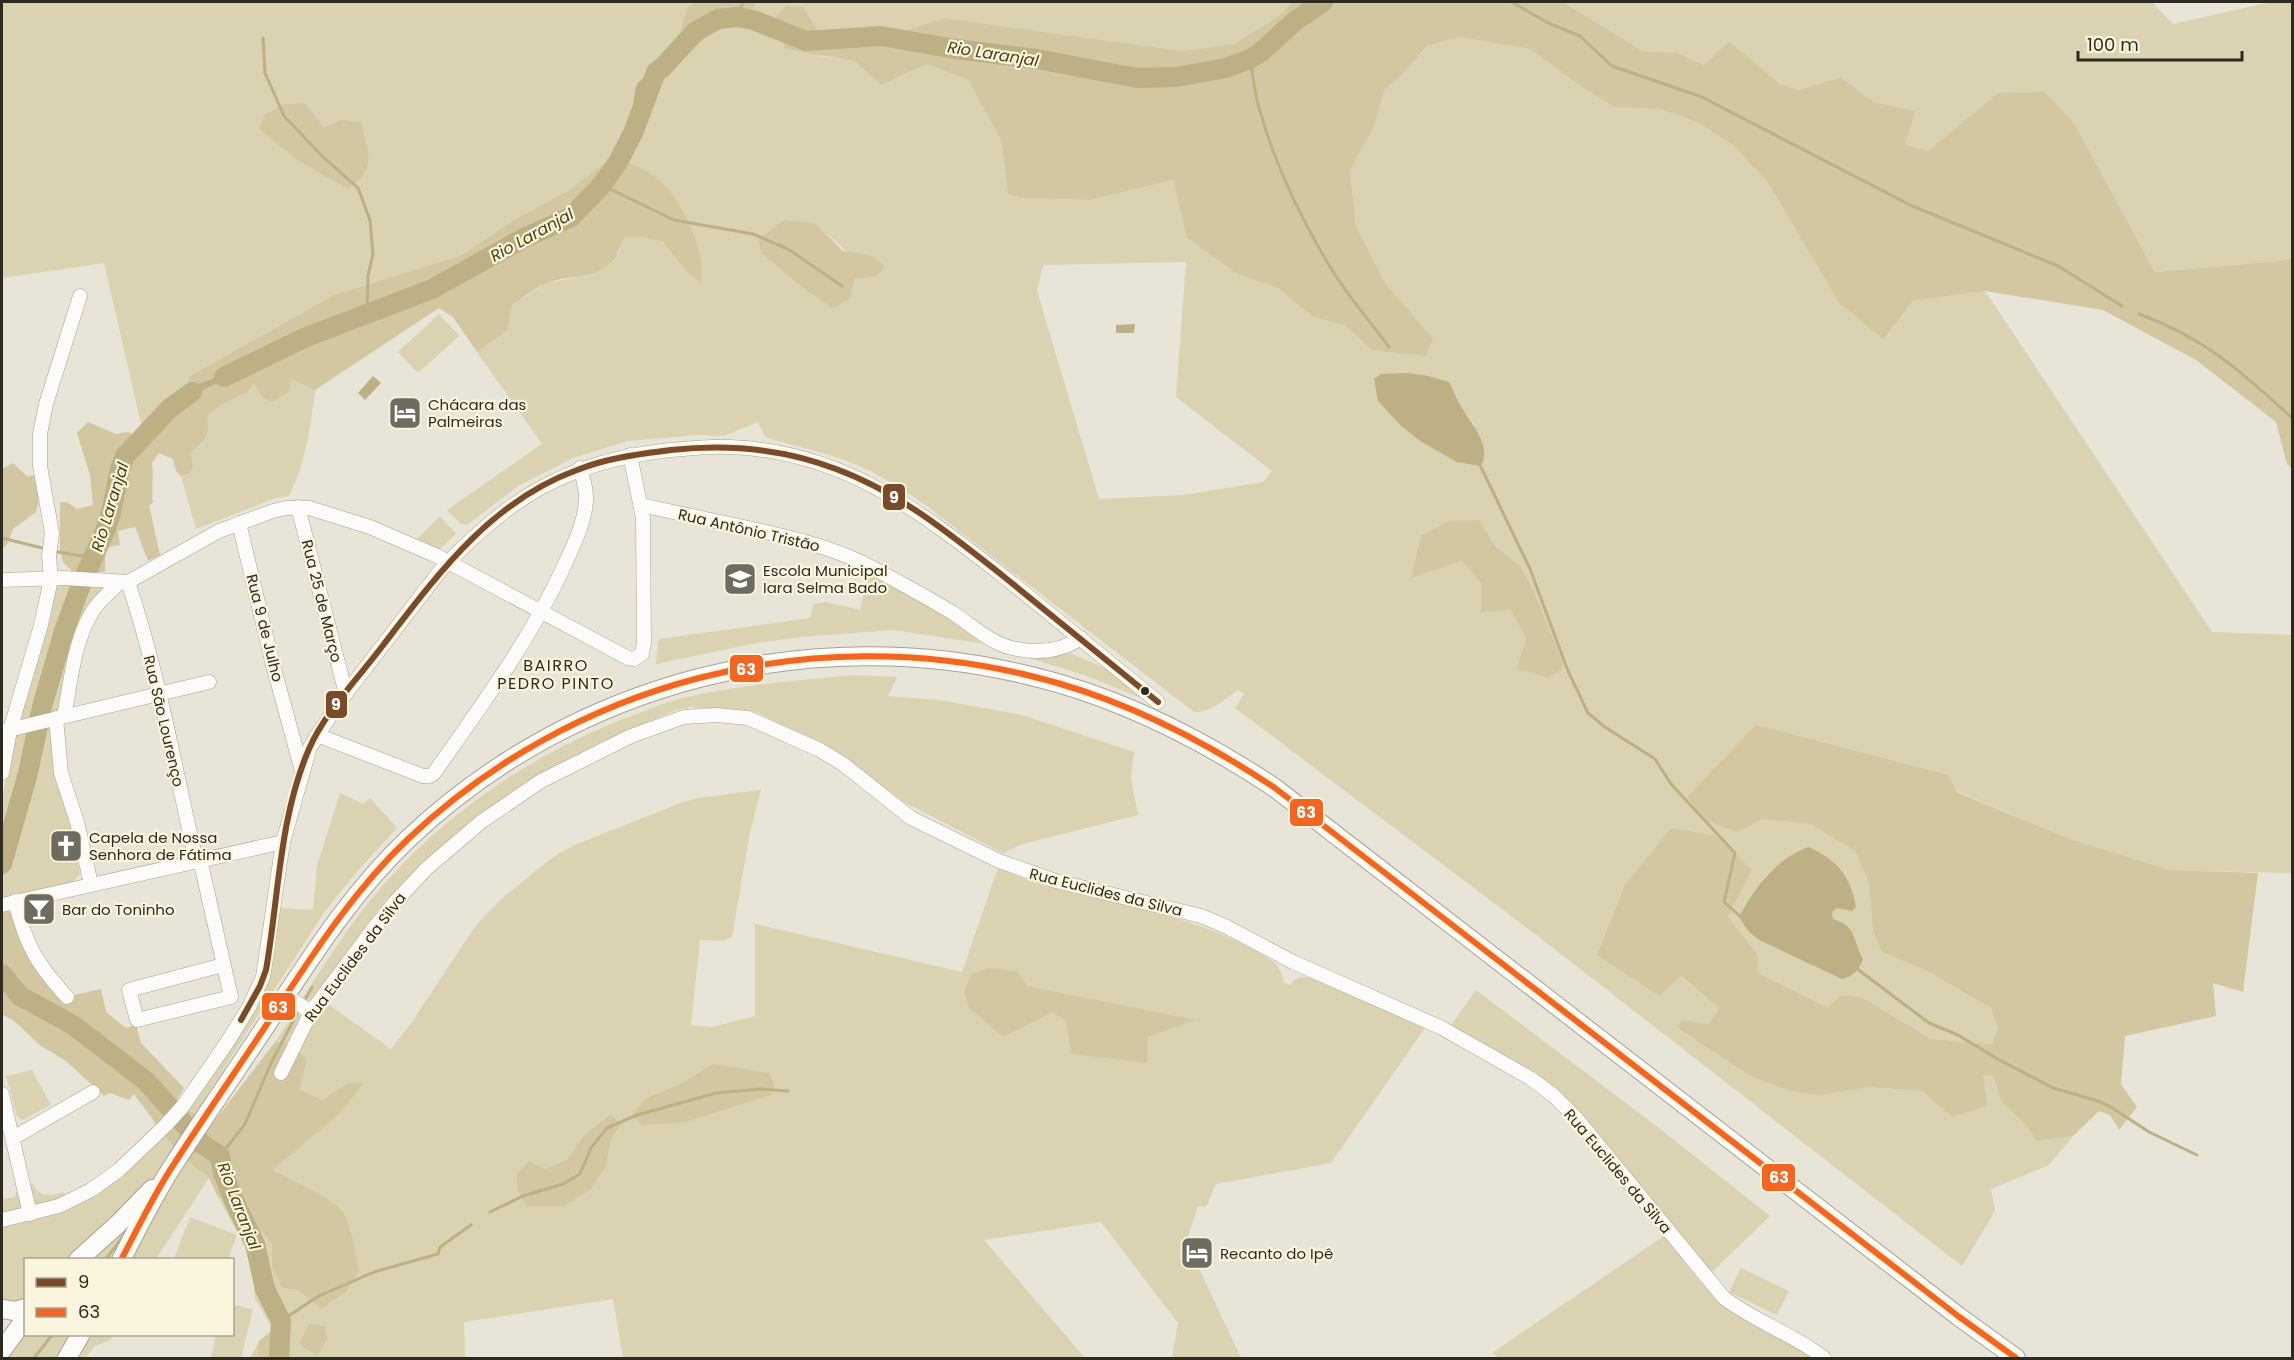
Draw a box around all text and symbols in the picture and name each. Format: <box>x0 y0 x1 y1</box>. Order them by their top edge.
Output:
scale bar <box>2078 24 2242 62</box>
text: 100 m <box>2087 32 2139 57</box>
water label: Rio Laranjal <box>946 35 1040 73</box>
water label: Rio Laranjal <box>486 203 578 267</box>
place label: Chácara das Palmeiras <box>428 394 527 432</box>
hotel icon: Chácara das Palmeiras <box>387 395 423 431</box>
water label: Rio Laranjal <box>86 460 134 554</box>
line badge: 9 <box>882 483 906 511</box>
text: 9 <box>889 486 899 509</box>
street label: Rua Antônio Tristão <box>676 503 822 557</box>
street label: Rua 25 de Março <box>297 537 347 665</box>
place label: Escola Municipal Iara Selma Bado <box>763 560 888 598</box>
school or university icon: Escola Municipal Iara Selma Bado <box>722 561 758 597</box>
street label: Rua 9 de Julho <box>241 572 289 684</box>
street label: Rua São Lourenço <box>139 653 189 789</box>
district label: BAIRRO PEDRO PINTO <box>497 654 615 695</box>
line badge: 63 <box>729 654 764 683</box>
text: 63 <box>736 658 756 681</box>
unlabelled marker <box>1139 685 1151 697</box>
line badge: 9 <box>325 690 348 719</box>
text: 9 <box>331 693 341 716</box>
line badge: 63 <box>1289 798 1324 827</box>
text: 63 <box>1296 801 1316 824</box>
place label: Capela de Nossa Senhora de Fátima <box>89 827 232 865</box>
church icon: Capela de Nossa Senhora de Fátima <box>48 828 84 864</box>
street label: Rua Euclides da Silva <box>1027 863 1185 921</box>
street label: Rua Euclides da Silva <box>299 888 411 1026</box>
bar icon: Bar do Toninho <box>21 891 57 927</box>
place label: Bar do Toninho <box>62 899 175 920</box>
line badge: 63 <box>261 992 296 1021</box>
text: 63 <box>268 996 288 1019</box>
street label: Rua Euclides da Silva <box>1560 1104 1676 1238</box>
water label: Rio Laranjal <box>212 1159 266 1253</box>
line badge: 63 <box>1761 1163 1796 1192</box>
text: 63 <box>1769 1166 1789 1189</box>
hotel icon: Recanto do Ipê <box>1179 1235 1215 1271</box>
place label: Recanto do Ipê <box>1220 1243 1333 1264</box>
legend <box>24 1258 234 1336</box>
text: 9 <box>78 1269 89 1294</box>
text: 63 <box>78 1299 100 1324</box>

